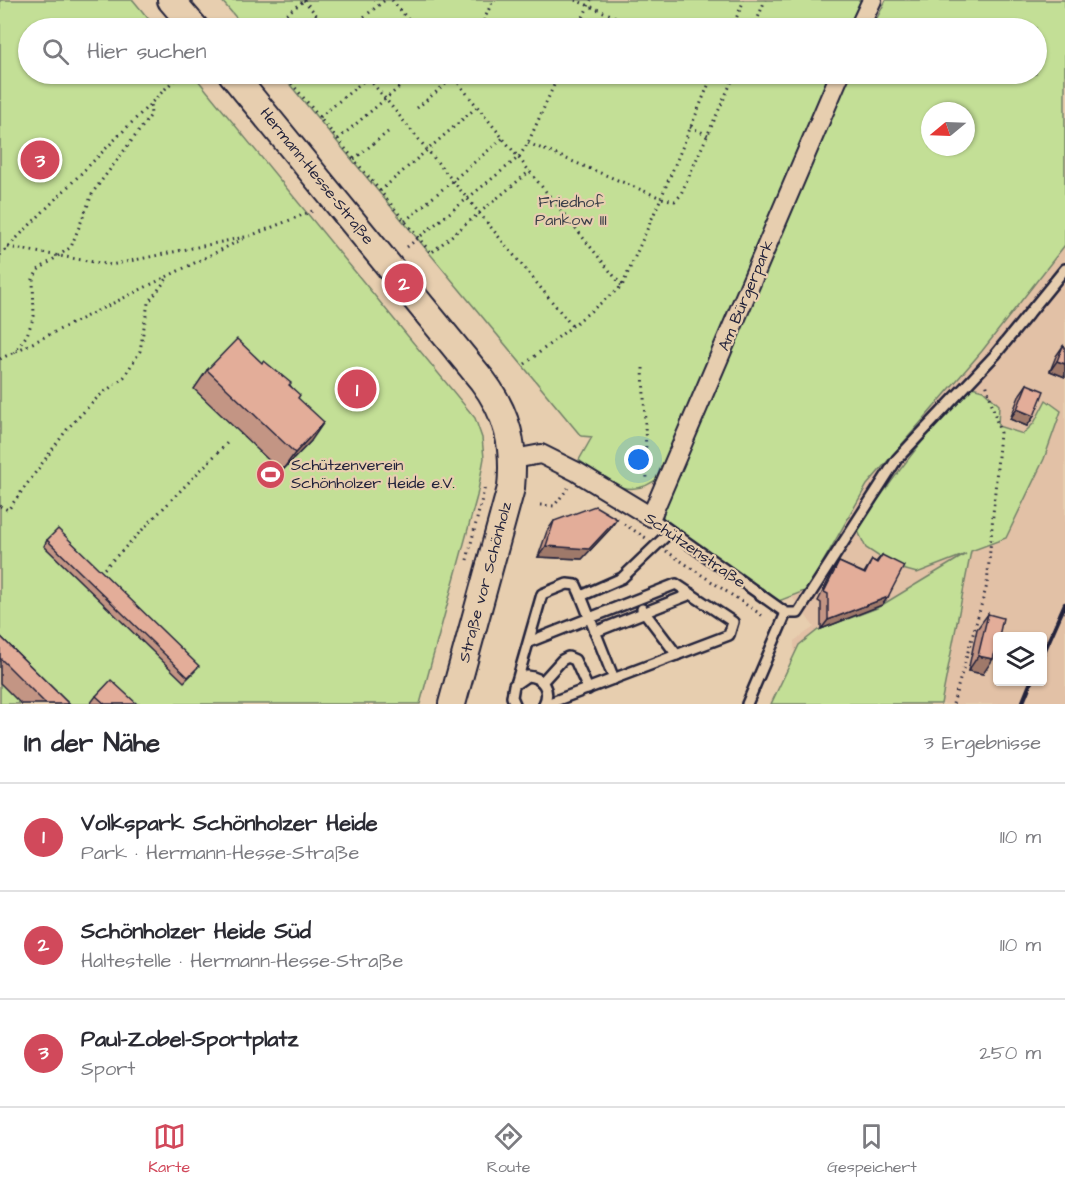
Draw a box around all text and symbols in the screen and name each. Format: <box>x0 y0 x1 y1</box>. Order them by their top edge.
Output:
search box <box>18 18 1047 84</box>
icon: search <box>39 35 72 68</box>
text: Hier suchen <box>87 36 206 67</box>
north arrow <box>921 102 975 156</box>
street label: Hermann-Hesse-Straße <box>255 103 379 249</box>
pin: 3 <box>20 138 60 182</box>
park label: Friedhof Pankow III <box>535 191 607 231</box>
street label: Am Bürgerpark <box>713 236 780 354</box>
pin: 2 <box>384 260 424 306</box>
pin: 1 <box>338 366 376 412</box>
your location <box>624 445 653 474</box>
place label: Schützenverein Schönholzer Heide e.V. <box>291 454 455 494</box>
sports icon: Schützenverein Schönholzer Heide e.V. <box>254 458 286 490</box>
street label: Straße vor Schönholz <box>453 499 517 665</box>
street label: Schützenstraße <box>640 507 750 593</box>
map controls <box>993 632 1047 686</box>
button: layers <box>993 632 1047 686</box>
text: In der Nähe <box>24 725 160 761</box>
text: 3 Ergebnisse <box>924 729 1041 757</box>
text: Volkspark Schönholzer Heide <box>81 808 378 839</box>
text: 1 <box>42 823 45 851</box>
text: 110 m <box>1000 823 1041 851</box>
text: Park · Hermann-Hesse-Straße <box>81 839 359 867</box>
text: Schönholzer Heide Süd <box>81 916 311 947</box>
text: 2 <box>38 931 49 959</box>
text: 110 m <box>1000 931 1041 959</box>
text: Haltestelle · Hermann-Hesse-Straße <box>81 947 403 975</box>
text: Paul-Zobel-Sportplatz <box>81 1024 298 1055</box>
text: 3 <box>38 1039 49 1067</box>
text: 250 m <box>979 1039 1041 1067</box>
text: Sport <box>81 1055 135 1083</box>
tab: Karte <box>148 1120 190 1178</box>
tab: Route <box>487 1120 530 1178</box>
tab: Gespeichert <box>827 1120 917 1178</box>

